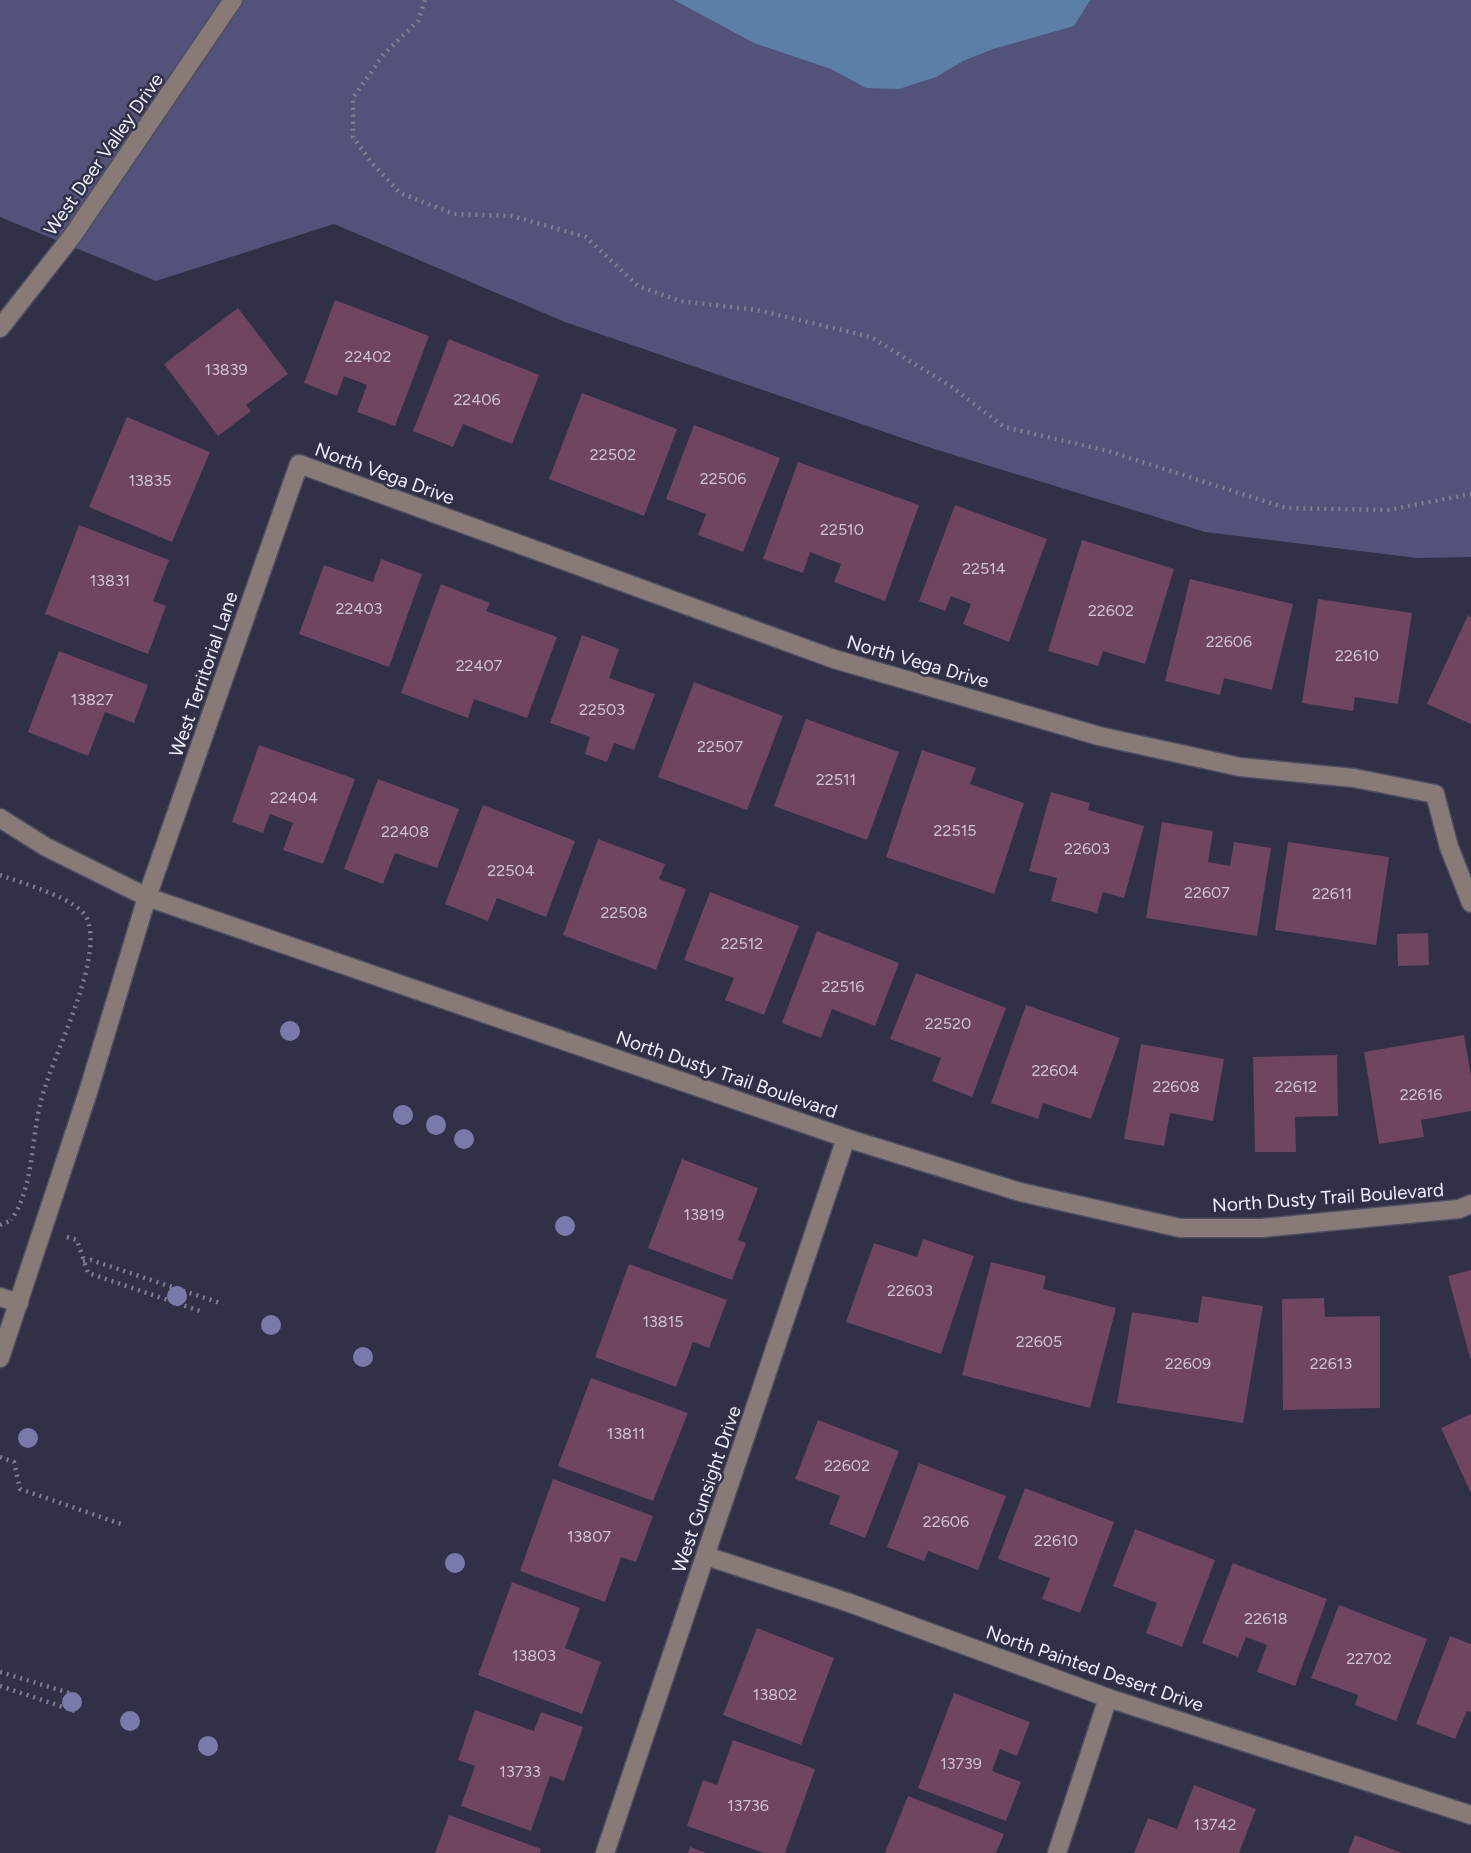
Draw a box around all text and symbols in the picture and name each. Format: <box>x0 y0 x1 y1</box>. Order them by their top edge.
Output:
street label: West Deer Valley Drive <box>39 69 168 240</box>
house number: 22402 <box>344 347 392 366</box>
house number: 13839 <box>205 360 247 379</box>
house number: 22406 <box>453 390 501 409</box>
street label: North Vega Drive <box>312 438 458 509</box>
house number: 22502 <box>590 445 636 464</box>
house number: 22506 <box>700 469 746 488</box>
house number: 13835 <box>128 471 172 490</box>
house number: 22510 <box>820 520 864 539</box>
house number: 22514 <box>962 559 1006 578</box>
house number: 13831 <box>90 571 130 590</box>
street label: West Territorial Lane <box>164 588 243 760</box>
house number: 22403 <box>336 599 382 618</box>
house number: 22602 <box>1088 601 1134 620</box>
street label: North Vega Drive <box>844 630 992 693</box>
house number: 22606 <box>1206 632 1252 651</box>
house number: 22610 <box>1335 646 1379 665</box>
house number: 22407 <box>456 656 503 675</box>
house number: 13827 <box>71 690 114 709</box>
house number: 22503 <box>579 700 625 719</box>
house number: 22507 <box>697 737 743 756</box>
house number: 22511 <box>816 770 856 789</box>
house number: 22404 <box>270 788 318 807</box>
house number: 22515 <box>934 821 976 840</box>
house number: 22408 <box>381 822 429 841</box>
house number: 22603 <box>1064 839 1110 858</box>
house number: 22504 <box>487 861 535 880</box>
house number: 22607 <box>1184 883 1230 902</box>
house number: 22611 <box>1312 884 1352 903</box>
house number: 22508 <box>600 903 648 922</box>
house number: 22512 <box>721 934 763 953</box>
house number: 22516 <box>822 977 864 996</box>
house number: 22520 <box>925 1014 971 1033</box>
street label: North Dusty Trail Boulevard <box>613 1026 840 1123</box>
house number: 22604 <box>1031 1061 1079 1080</box>
house number: 22608 <box>1152 1077 1200 1096</box>
house number: 22612 <box>1275 1077 1317 1096</box>
house number: 22616 <box>1400 1085 1442 1104</box>
street label: North Dusty Trail Boulevard <box>1211 1178 1445 1217</box>
house number: 13819 <box>684 1205 724 1224</box>
house number: 22603 <box>887 1281 933 1300</box>
house number: 13815 <box>643 1312 683 1331</box>
house number: 22605 <box>1016 1332 1062 1351</box>
house number: 22609 <box>1165 1354 1211 1373</box>
house number: 22613 <box>1310 1354 1352 1373</box>
street label: West Gunsight Drive <box>667 1403 746 1576</box>
house number: 13811 <box>607 1424 645 1443</box>
house number: 22602 <box>824 1456 870 1475</box>
house number: 22606 <box>923 1512 969 1531</box>
house number: 13807 <box>567 1527 611 1546</box>
house number: 22610 <box>1034 1531 1078 1550</box>
house number: 22618 <box>1244 1609 1288 1628</box>
street label: North Painted Desert Drive <box>983 1620 1207 1717</box>
house number: 13803 <box>512 1646 556 1665</box>
house number: 22702 <box>1346 1649 1392 1668</box>
house number: 13802 <box>753 1685 797 1704</box>
house number: 13739 <box>940 1754 982 1773</box>
house number: 13733 <box>499 1762 541 1781</box>
house number: 13736 <box>727 1796 769 1815</box>
house number: 13742 <box>1194 1815 1236 1834</box>

